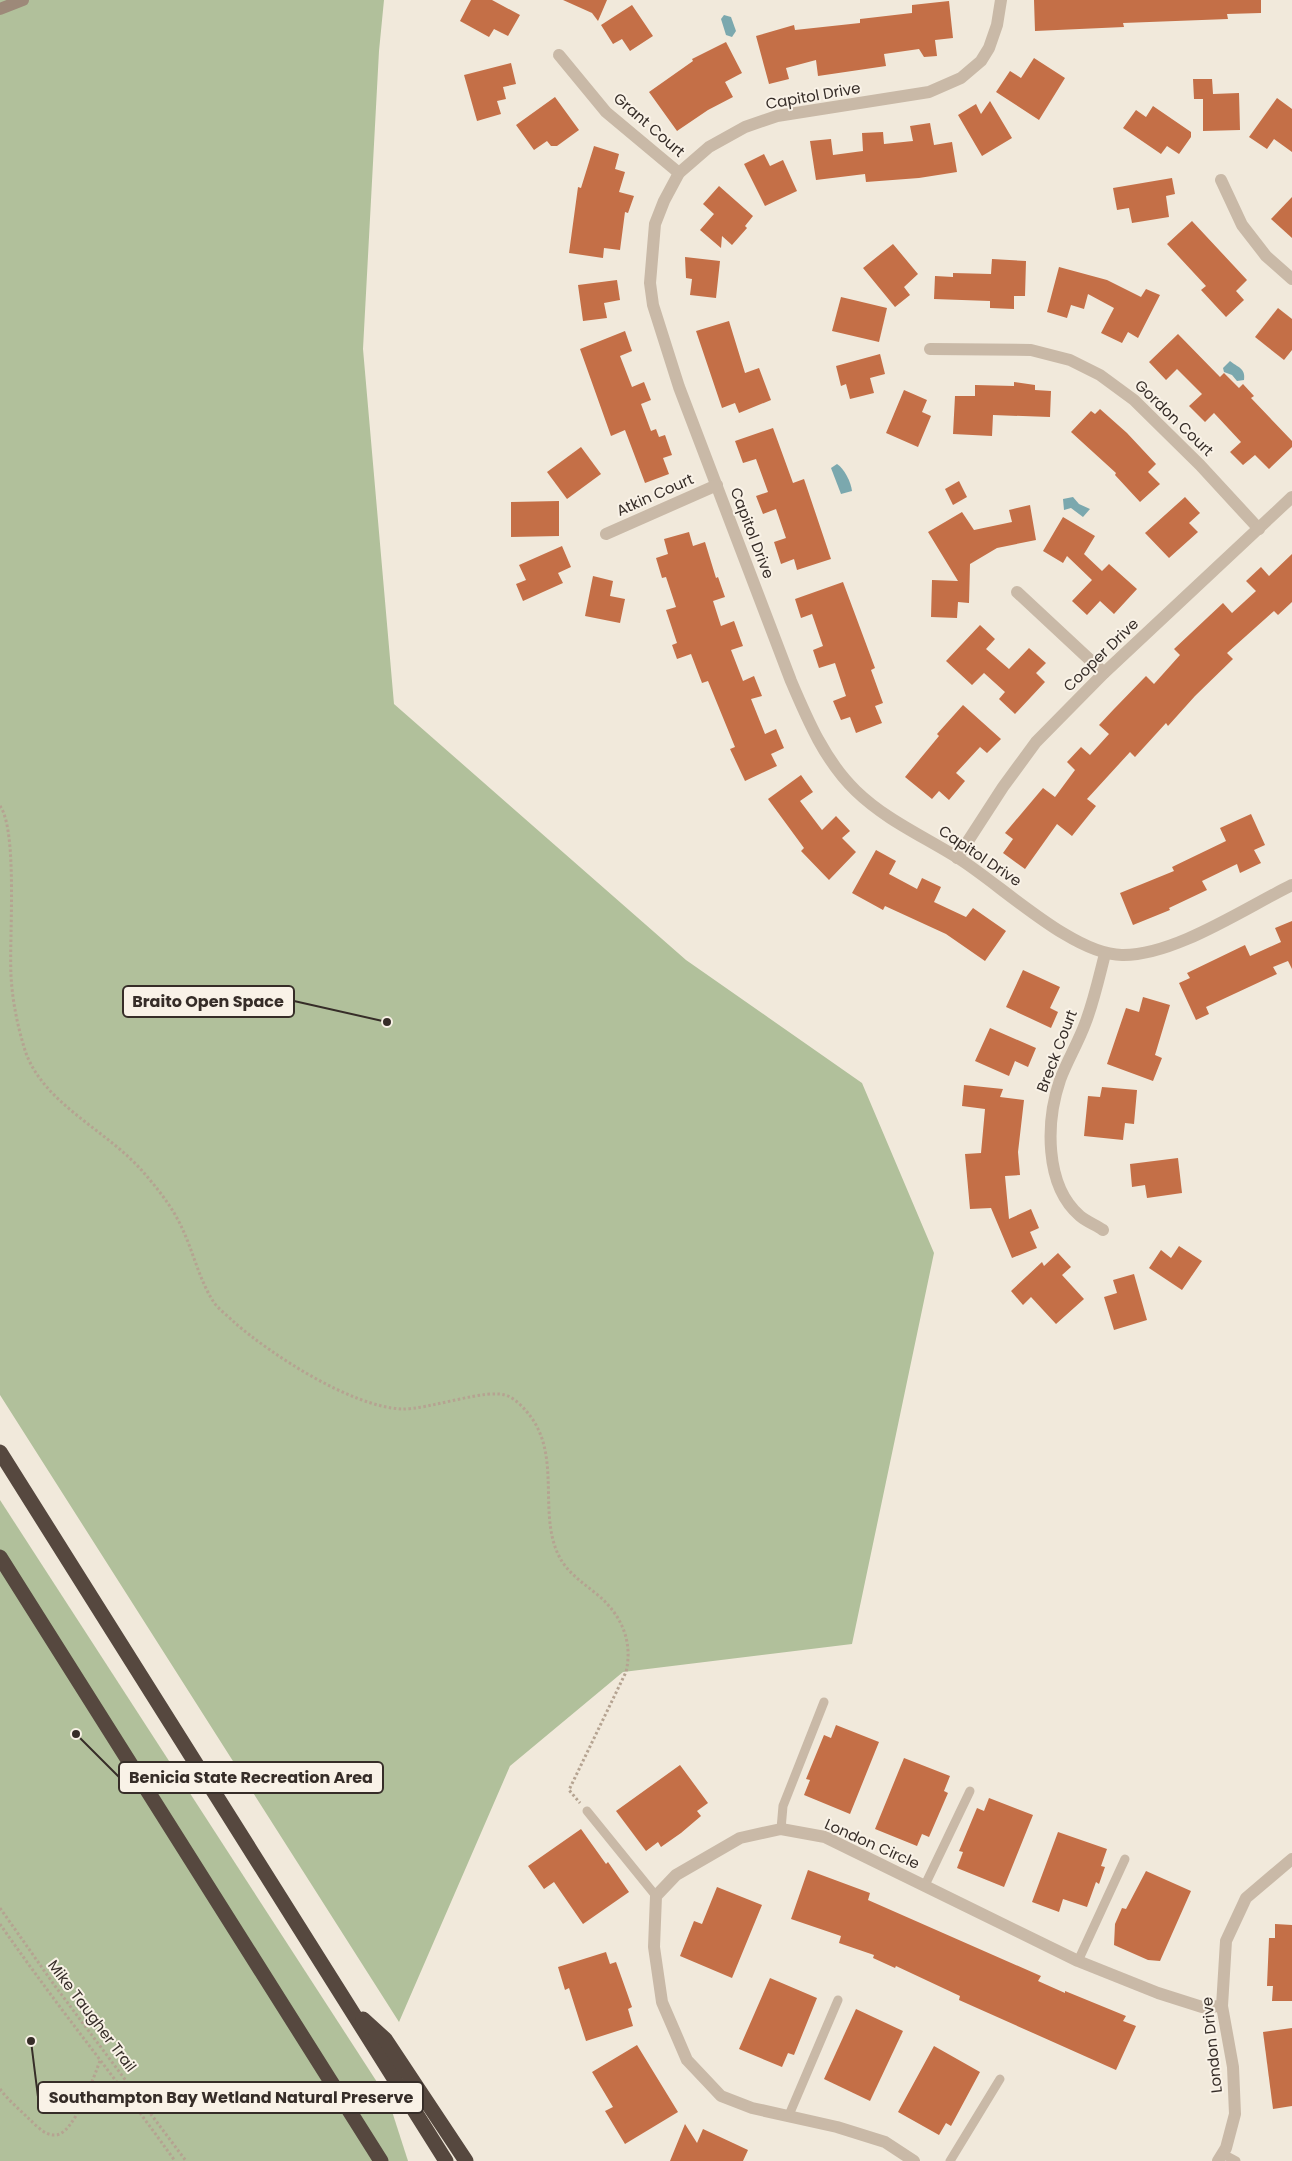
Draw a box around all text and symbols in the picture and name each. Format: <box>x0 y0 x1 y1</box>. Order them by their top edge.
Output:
street label: Capitol Drive <box>764 77 862 114</box>
street label: Grant Court <box>609 88 690 162</box>
street label: Gordon Court <box>1130 375 1218 461</box>
street label: Atkin Court <box>613 468 697 521</box>
street label: Capitol Drive <box>725 484 779 581</box>
street label: Cooper Drive <box>1058 613 1143 696</box>
street label: Capitol Drive <box>935 820 1026 891</box>
callout: Braito Open Space <box>123 986 294 1017</box>
text: Braito Open Space <box>132 990 284 1013</box>
street label: Breck Court <box>1031 1007 1082 1095</box>
callout: Benicia State Recreation Area <box>119 1762 383 1793</box>
text: Benicia State Recreation Area <box>129 1766 373 1789</box>
street label: London Circle <box>821 1813 923 1874</box>
street label: Mike Taugher Trail <box>43 1955 142 2076</box>
street label: London Drive <box>1196 1996 1227 2094</box>
callout: Southampton Bay Wetland Natural Preserve <box>38 2082 423 2113</box>
text: Southampton Bay Wetland Natural Preserve <box>49 2086 413 2109</box>

